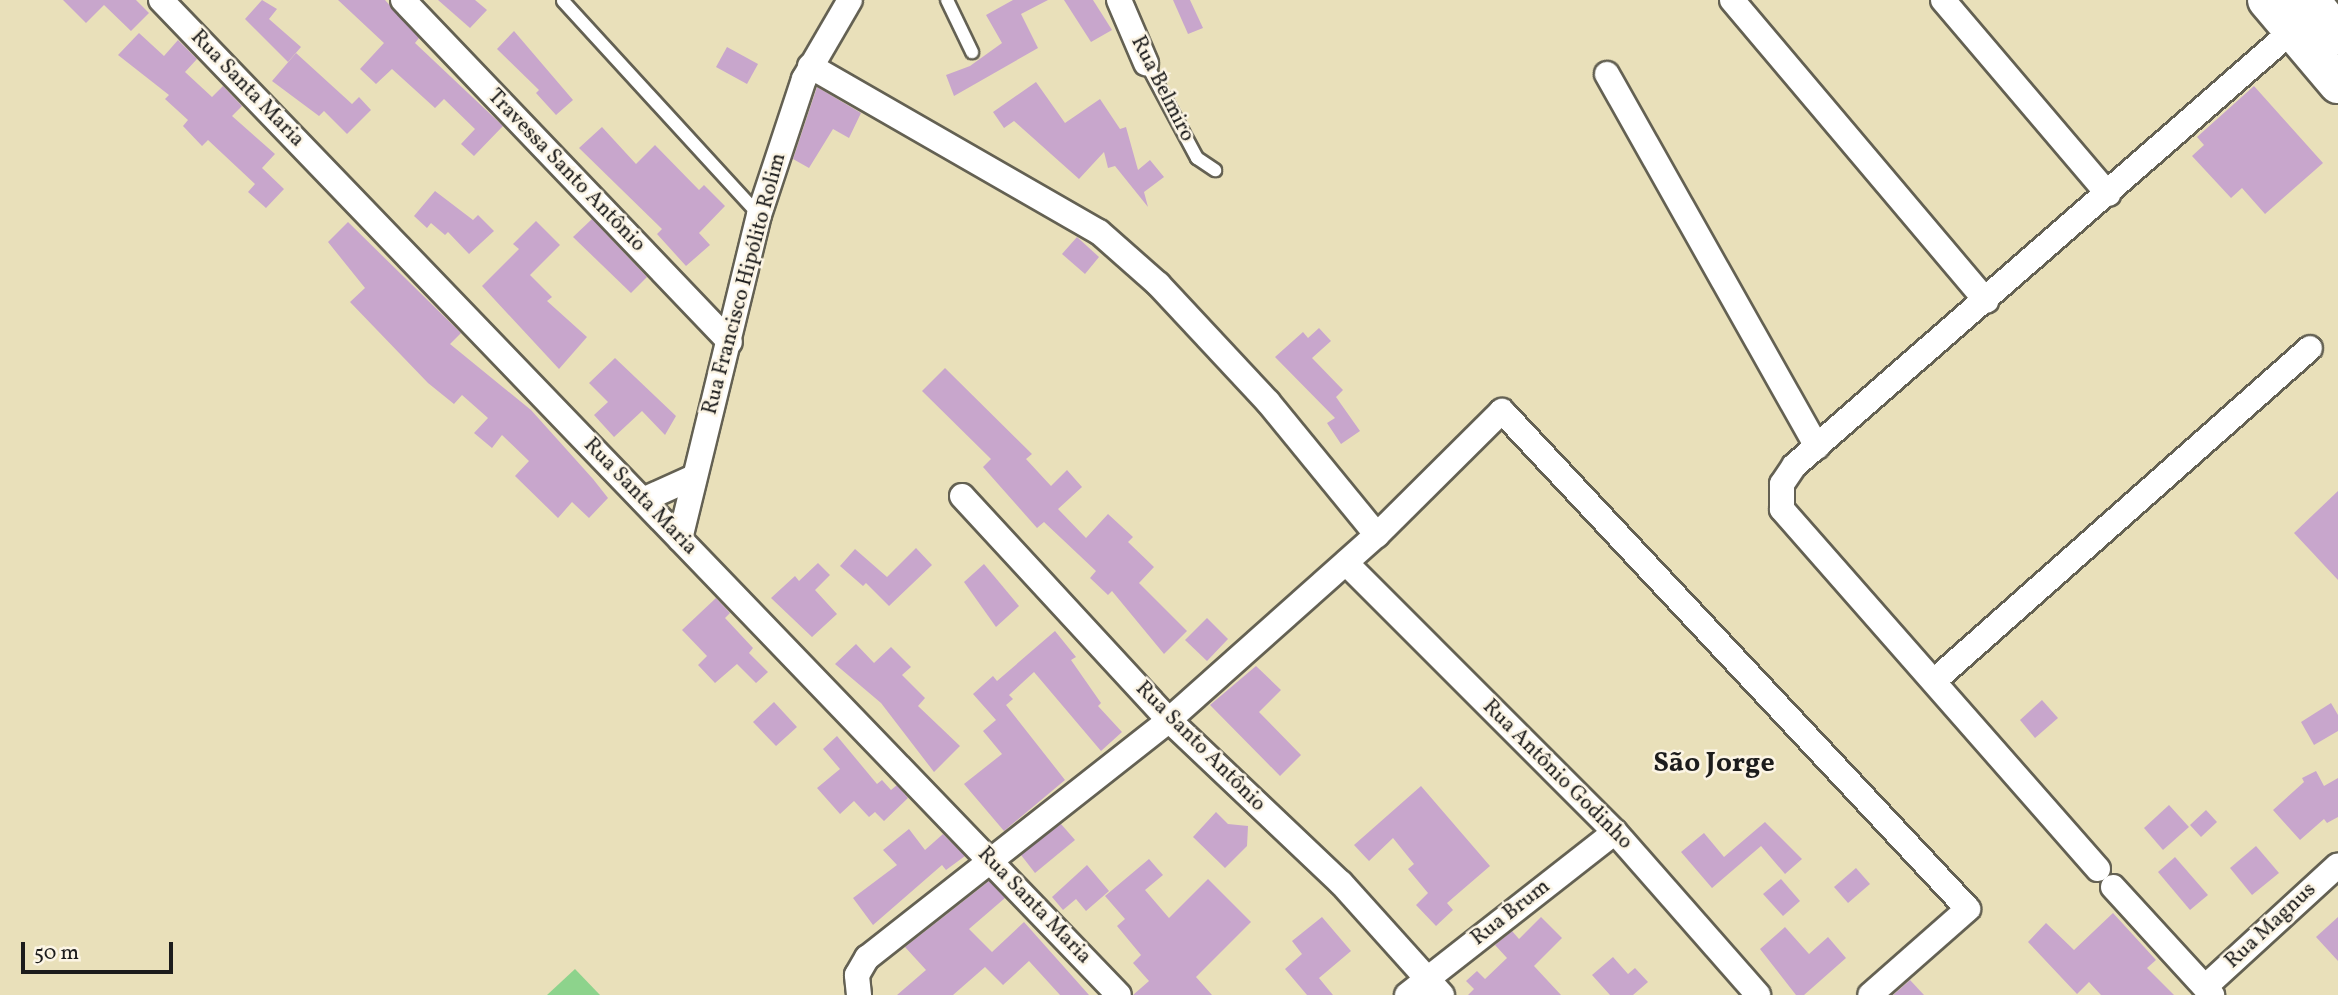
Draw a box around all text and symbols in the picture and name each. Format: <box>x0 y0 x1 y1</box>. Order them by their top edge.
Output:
street label: Rua Santa Maria <box>185 25 309 153</box>
street label: Rua Belmiro <box>1125 32 1199 146</box>
street label: Travessa Santo Antônio <box>482 84 650 258</box>
street label: Rua Francisco Hipólito Rolim <box>698 151 792 417</box>
street label: Rua Santa Maria <box>578 433 702 561</box>
street label: Rua Santo Antônio <box>1130 677 1270 817</box>
street label: Rua Antônio Godinho <box>1477 695 1637 855</box>
district label: São Jorge <box>1653 747 1775 781</box>
street label: Rua Santa Maria <box>972 842 1096 970</box>
street label: Rua Brum <box>1467 874 1555 952</box>
street label: Rua Magnus <box>2220 878 2322 974</box>
scale bar <box>24 928 177 972</box>
text: 50 m <box>34 939 79 968</box>

